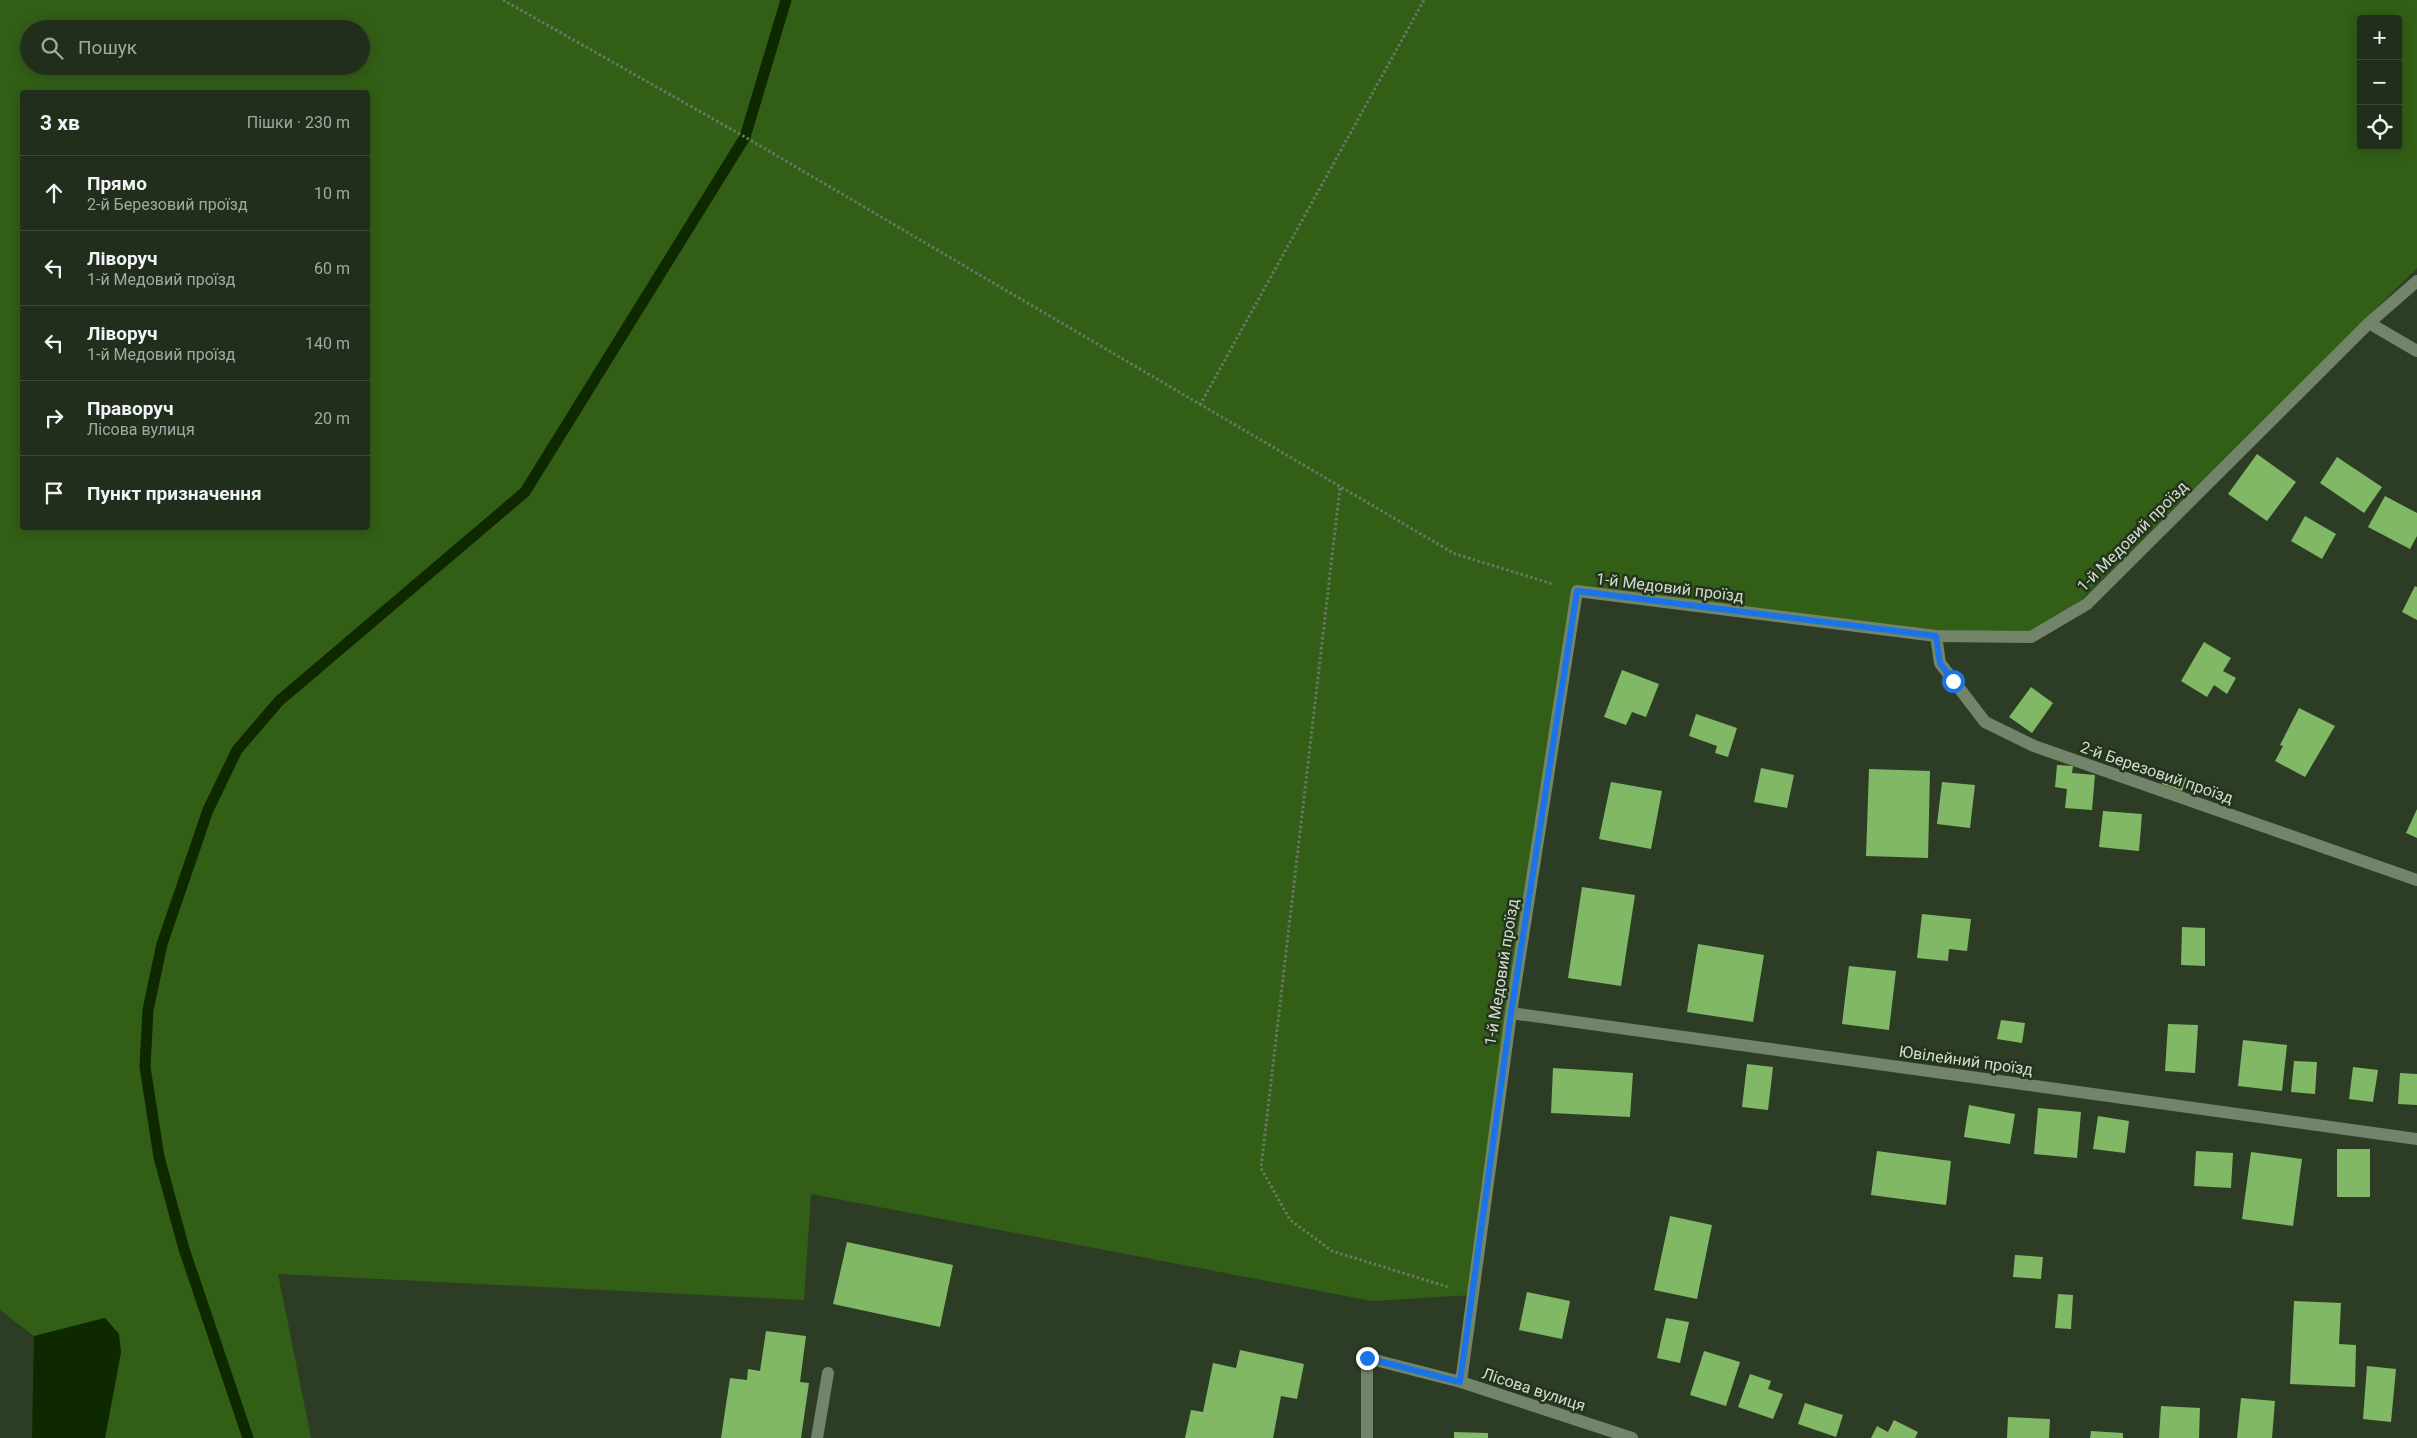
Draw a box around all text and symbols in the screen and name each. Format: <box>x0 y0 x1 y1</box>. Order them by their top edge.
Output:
map controls <box>2357 15 2402 150</box>
button: + <box>2357 15 2402 60</box>
search box <box>20 20 370 75</box>
icon: search <box>38 34 66 62</box>
text: Пошук <box>78 36 137 59</box>
button: − <box>2357 60 2402 105</box>
button: locate <box>2357 105 2402 150</box>
text: 3 хв <box>40 111 80 135</box>
text: Пішки · 230 m <box>247 113 350 132</box>
text: Прямо <box>87 172 147 195</box>
icon: ahead <box>40 179 68 207</box>
text: 10 m <box>314 184 350 203</box>
text: 2-й Березовий проїзд <box>87 195 248 214</box>
text: Ліворуч <box>87 247 158 270</box>
icon: left <box>40 254 68 282</box>
text: 60 m <box>314 259 350 278</box>
text: 1-й Медовий проїзд <box>87 270 236 289</box>
text: Ліворуч <box>87 322 158 345</box>
icon: left <box>40 329 68 357</box>
text: 140 m <box>305 334 350 353</box>
text: 1-й Медовий проїзд <box>87 345 236 364</box>
text: Праворуч <box>87 397 173 420</box>
icon: right <box>40 404 68 432</box>
text: 20 m <box>314 409 350 428</box>
text: Лісова вулиця <box>87 420 195 439</box>
street label: 1-й Медовий проїзд <box>2073 477 2192 596</box>
icon: arrive <box>40 479 68 507</box>
text: Пункт призначення <box>87 482 262 505</box>
street label: 1-й Медовий проїзд <box>1595 569 1745 606</box>
route start <box>1942 670 1965 693</box>
street label: 2-й Березовий проїзд <box>2078 737 2236 808</box>
street label: 1-й Медовий проїзд <box>1480 897 1523 1047</box>
street label: Ювілейний проїзд <box>1898 1042 2034 1079</box>
route end <box>1356 1347 1379 1370</box>
street label: Лісова вулиця <box>1480 1364 1588 1415</box>

